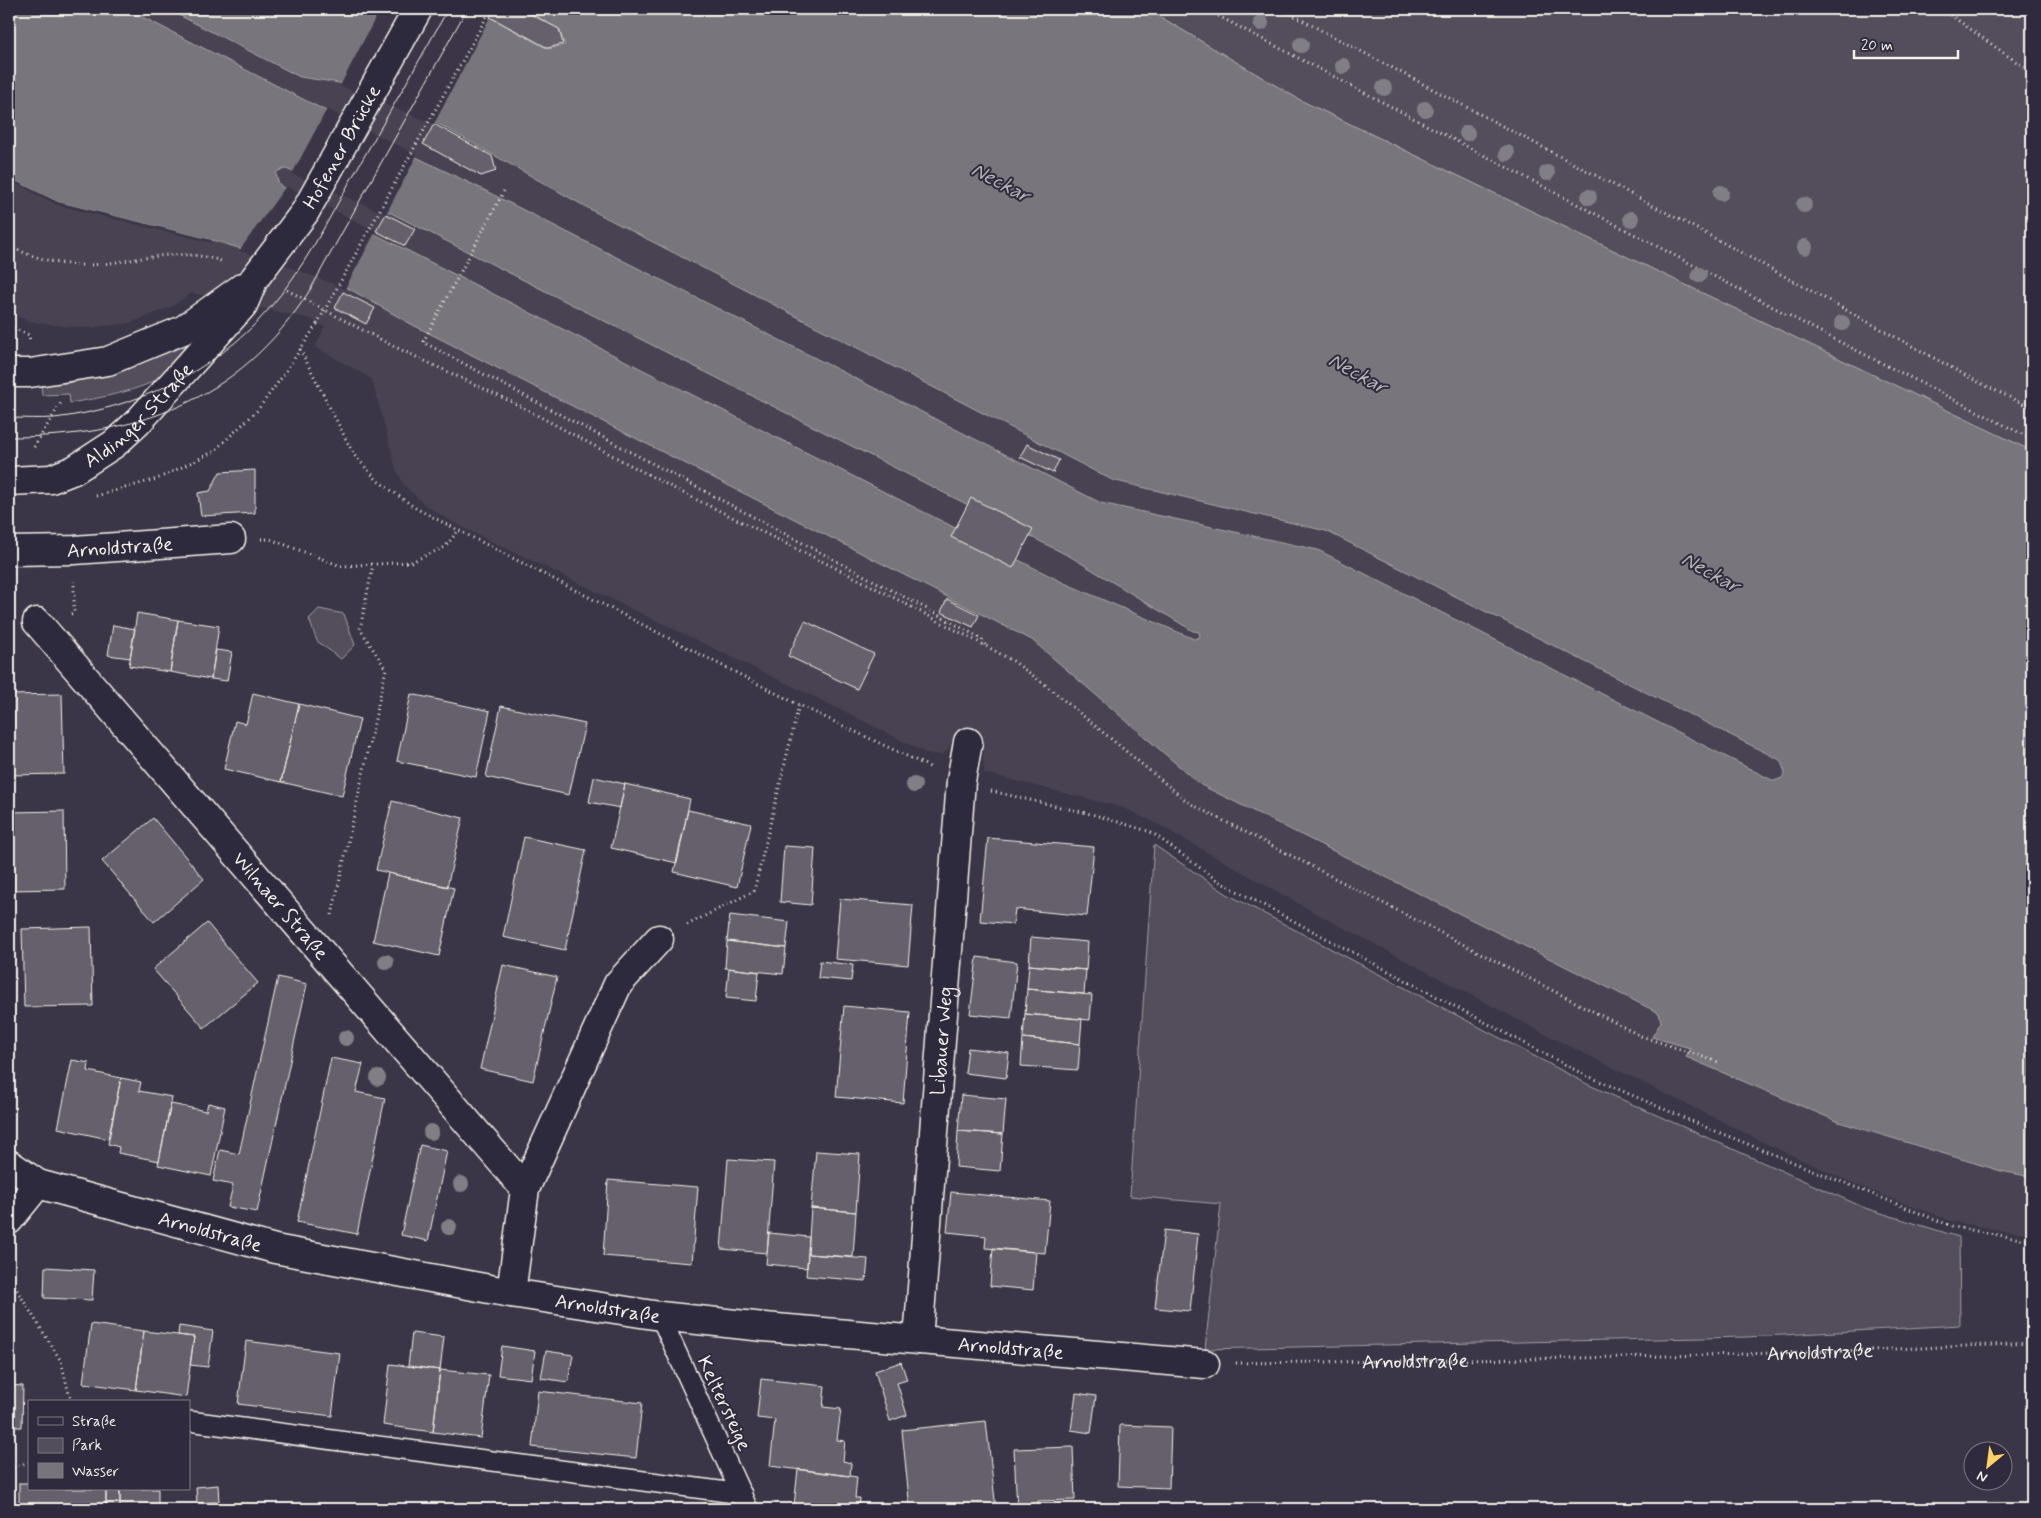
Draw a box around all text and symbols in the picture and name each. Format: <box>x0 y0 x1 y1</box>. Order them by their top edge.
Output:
scale bar <box>1854 28 1957 60</box>
text: 20 m <box>1861 36 1893 56</box>
street label: Hofener Brücke <box>297 80 388 214</box>
water label: Neckar <box>966 156 1037 211</box>
water label: Neckar <box>1323 346 1394 402</box>
street label: Aldinger Straße <box>79 357 200 475</box>
street label: Arnoldstraße <box>67 531 174 565</box>
water label: Neckar <box>1676 545 1747 601</box>
street label: Wilnaer Straße <box>226 847 334 967</box>
street label: Libauer Weg <box>925 986 961 1096</box>
street label: Arnoldstraße <box>155 1206 265 1260</box>
street label: Arnoldstraße <box>553 1288 662 1331</box>
street label: Arnoldstraße <box>957 1331 1065 1367</box>
street label: Arnoldstraße <box>1766 1338 1874 1368</box>
street label: Arnoldstraße <box>1362 1348 1469 1376</box>
street label: Keltersteige <box>690 1352 757 1456</box>
legend <box>28 1400 190 1490</box>
text: Straße <box>72 1412 116 1432</box>
text: Park <box>72 1436 102 1456</box>
north arrow <box>1964 1440 2014 1490</box>
text: Wasser <box>72 1462 119 1482</box>
text: N <box>1974 1466 1991 1487</box>

